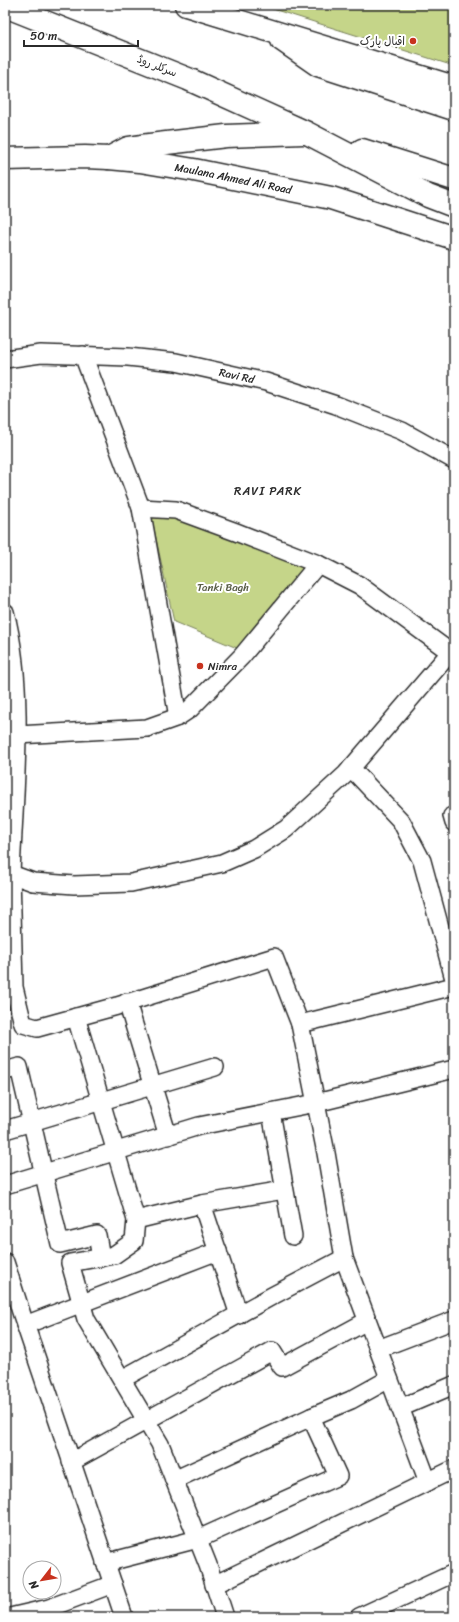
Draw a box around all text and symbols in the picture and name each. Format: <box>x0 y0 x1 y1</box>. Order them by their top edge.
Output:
scale bar <box>24 22 138 48</box>
text: 50 m <box>30 25 57 47</box>
place label: اقبال پارک <box>360 32 405 51</box>
marker: اقبال پارک <box>408 36 418 46</box>
street label: سرکلر روڈ <box>134 50 180 82</box>
street label: Maulana Ahmed Ali Road <box>173 157 295 199</box>
street label: Ravi Rd <box>217 362 258 389</box>
district label: RAVI PARK <box>234 480 302 502</box>
park label: Tanki Bagh <box>197 578 249 597</box>
place label: Nimra <box>208 657 238 676</box>
marker: Nimra <box>195 661 205 671</box>
north arrow <box>22 1560 62 1600</box>
text: N <box>24 1576 44 1594</box>

